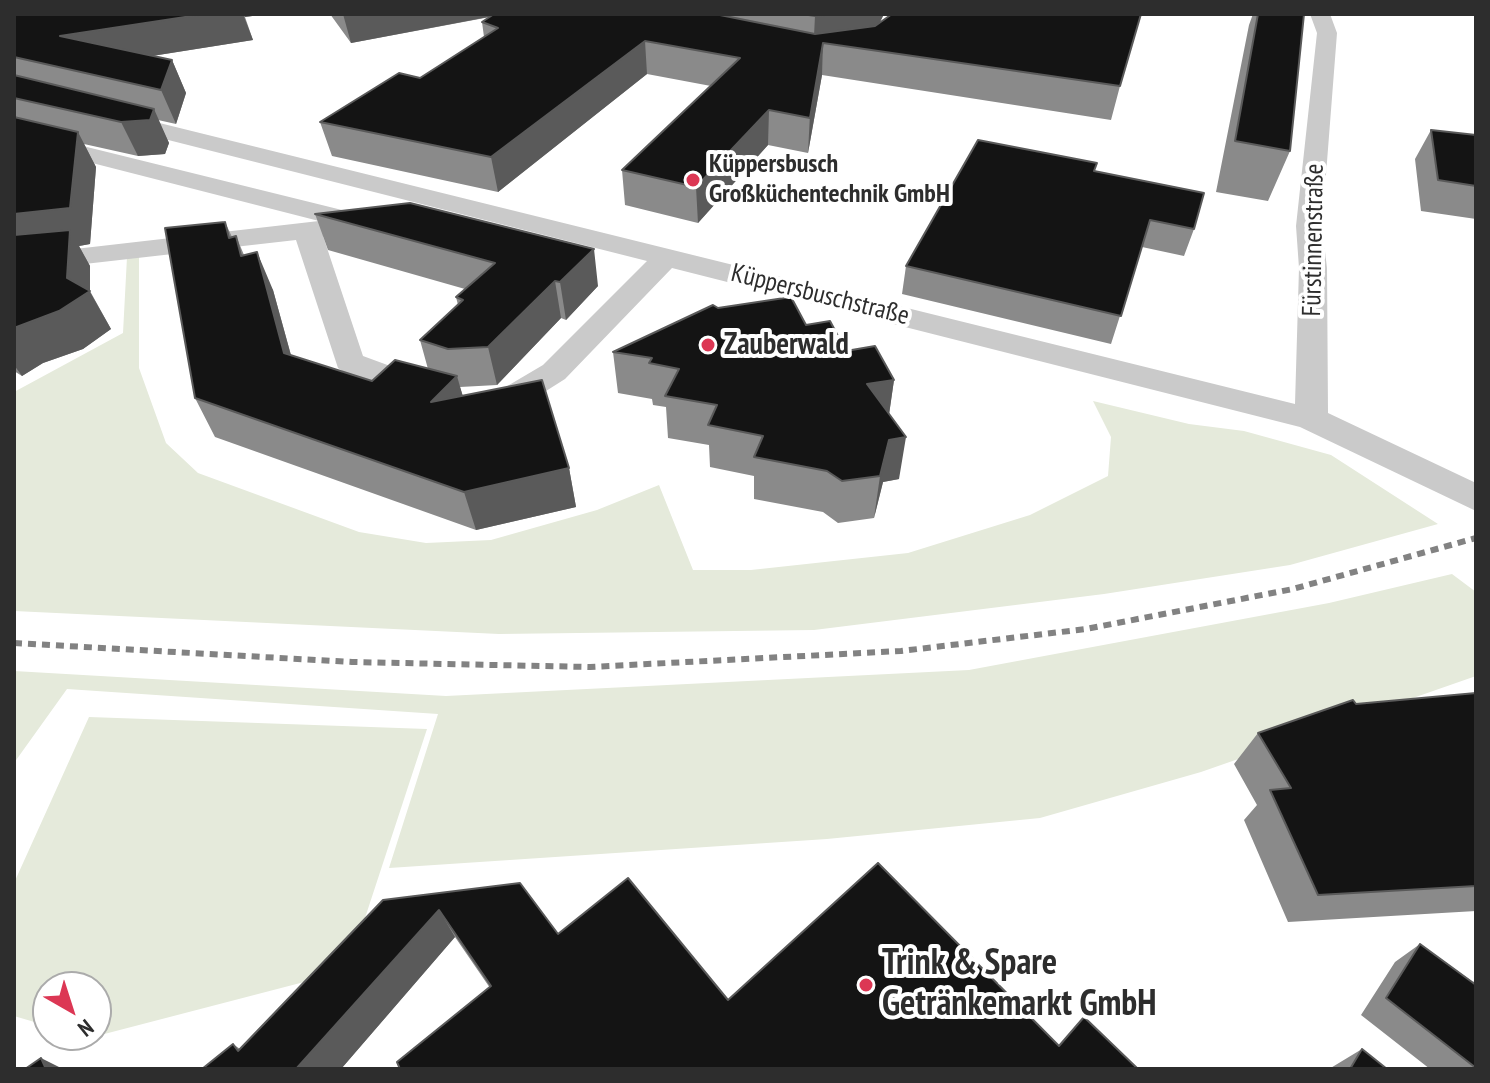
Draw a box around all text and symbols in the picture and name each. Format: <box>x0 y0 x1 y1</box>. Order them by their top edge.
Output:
place label: Küppersbusch Großküchentechnik GmbH <box>709 149 950 210</box>
street label: Fürstinnenstraße <box>1297 163 1331 317</box>
marker: Küppersbusch Großküchentechnik GmbH <box>684 171 702 189</box>
street label: Küppersbuschstraße <box>728 258 912 332</box>
place label: Zauberwald <box>724 327 849 363</box>
marker: Zauberwald <box>699 336 717 354</box>
place label: Trink & Spare Getränkemarkt GmbH <box>882 942 1156 1027</box>
north arrow <box>32 971 112 1051</box>
marker: Trink & Spare Getränkemarkt GmbH <box>857 976 875 994</box>
text: N <box>72 1013 99 1043</box>

